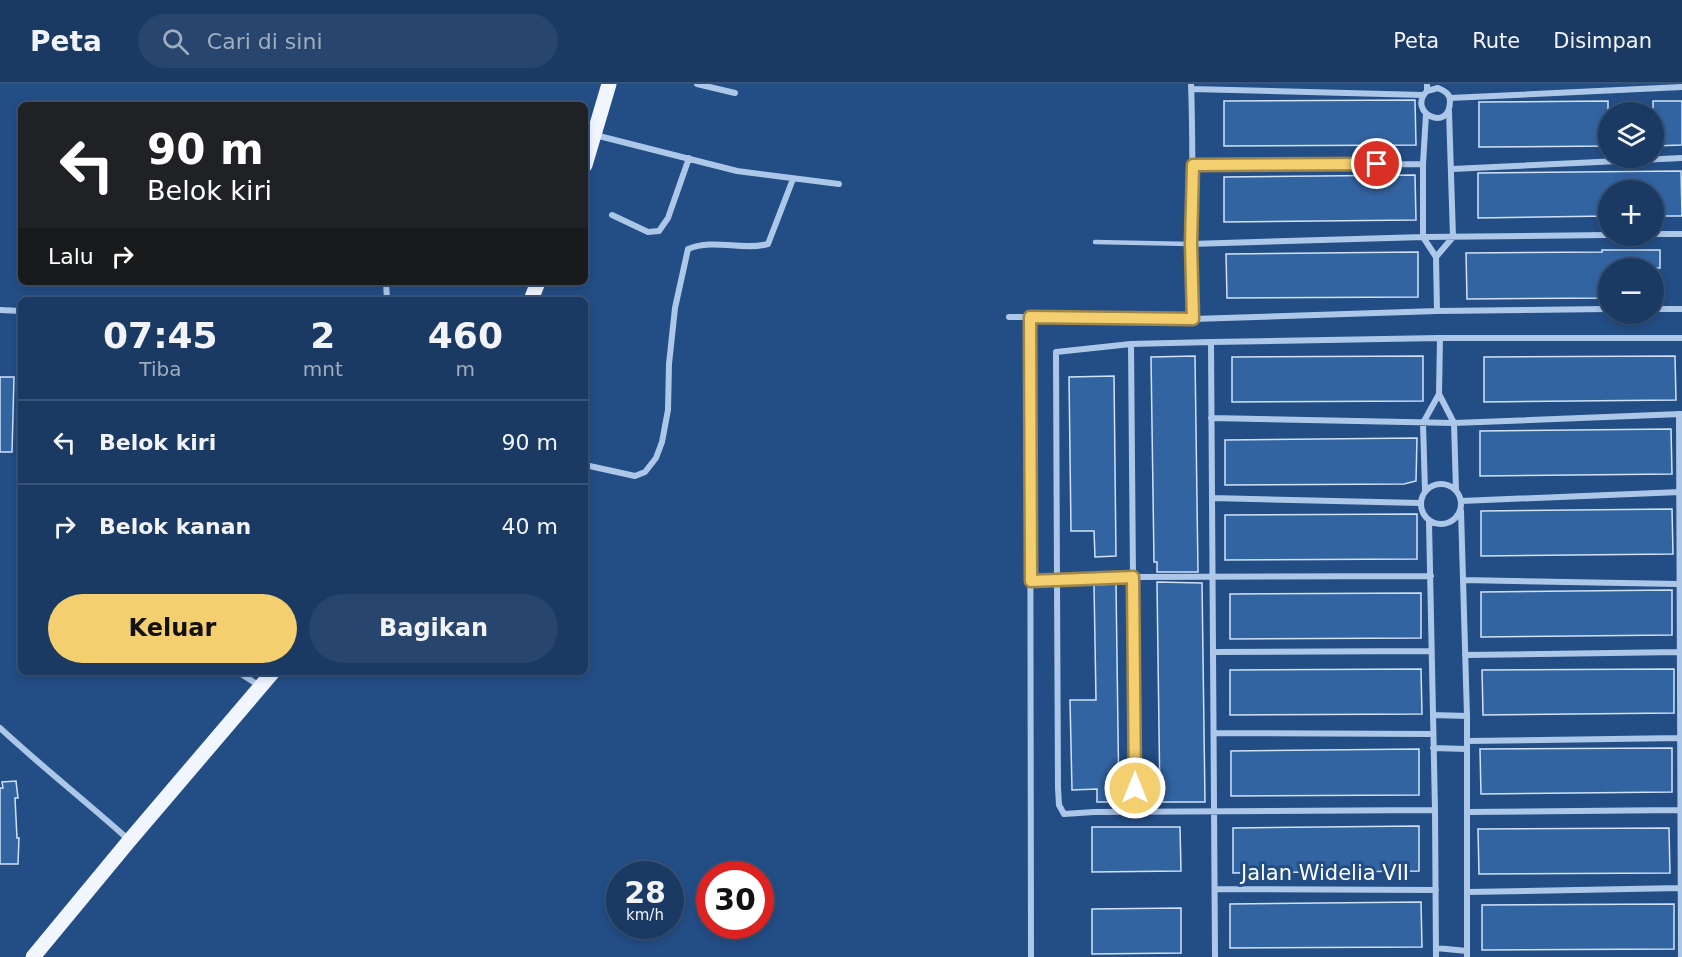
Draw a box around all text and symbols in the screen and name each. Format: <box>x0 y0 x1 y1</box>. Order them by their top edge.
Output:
search box <box>138 14 558 68</box>
text: Peta <box>30 25 102 58</box>
icon: search <box>159 25 192 58</box>
text: Cari di sini <box>207 29 323 54</box>
text: Peta <box>1393 29 1439 53</box>
text: Rute <box>1472 29 1520 53</box>
text: Disimpan <box>1553 29 1652 53</box>
map controls <box>1598 102 1664 324</box>
button: layers <box>1598 102 1664 168</box>
text: 90 m <box>147 125 264 174</box>
icon: left <box>48 126 126 204</box>
pin <box>1351 138 1402 189</box>
icon: arrive <box>1360 147 1393 180</box>
text: Belok kiri <box>147 175 272 206</box>
button: + <box>1598 180 1664 246</box>
icon: right <box>106 240 139 273</box>
text: Lalu <box>48 244 94 269</box>
button: − <box>1598 258 1664 324</box>
text: 07:45 <box>103 315 218 356</box>
text: 2 <box>310 315 335 356</box>
text: 460 <box>428 315 503 356</box>
text: Tiba <box>139 357 181 381</box>
text: mnt <box>303 357 343 381</box>
text: m <box>456 357 475 381</box>
icon: left <box>48 426 81 459</box>
text: Belok kiri <box>99 430 216 455</box>
text: 90 m <box>502 430 558 455</box>
icon: right <box>48 510 81 543</box>
text: Belok kanan <box>99 514 251 539</box>
text: 40 m <box>502 514 558 539</box>
button: Keluar <box>48 594 297 663</box>
button: Bagikan <box>309 594 558 663</box>
position arrow <box>1103 756 1167 820</box>
speed limit sign: 30 <box>696 861 774 939</box>
street label: Jalan Widelia VII <box>1239 861 1409 885</box>
text: 28 <box>624 875 666 910</box>
text: km/h <box>626 906 664 924</box>

